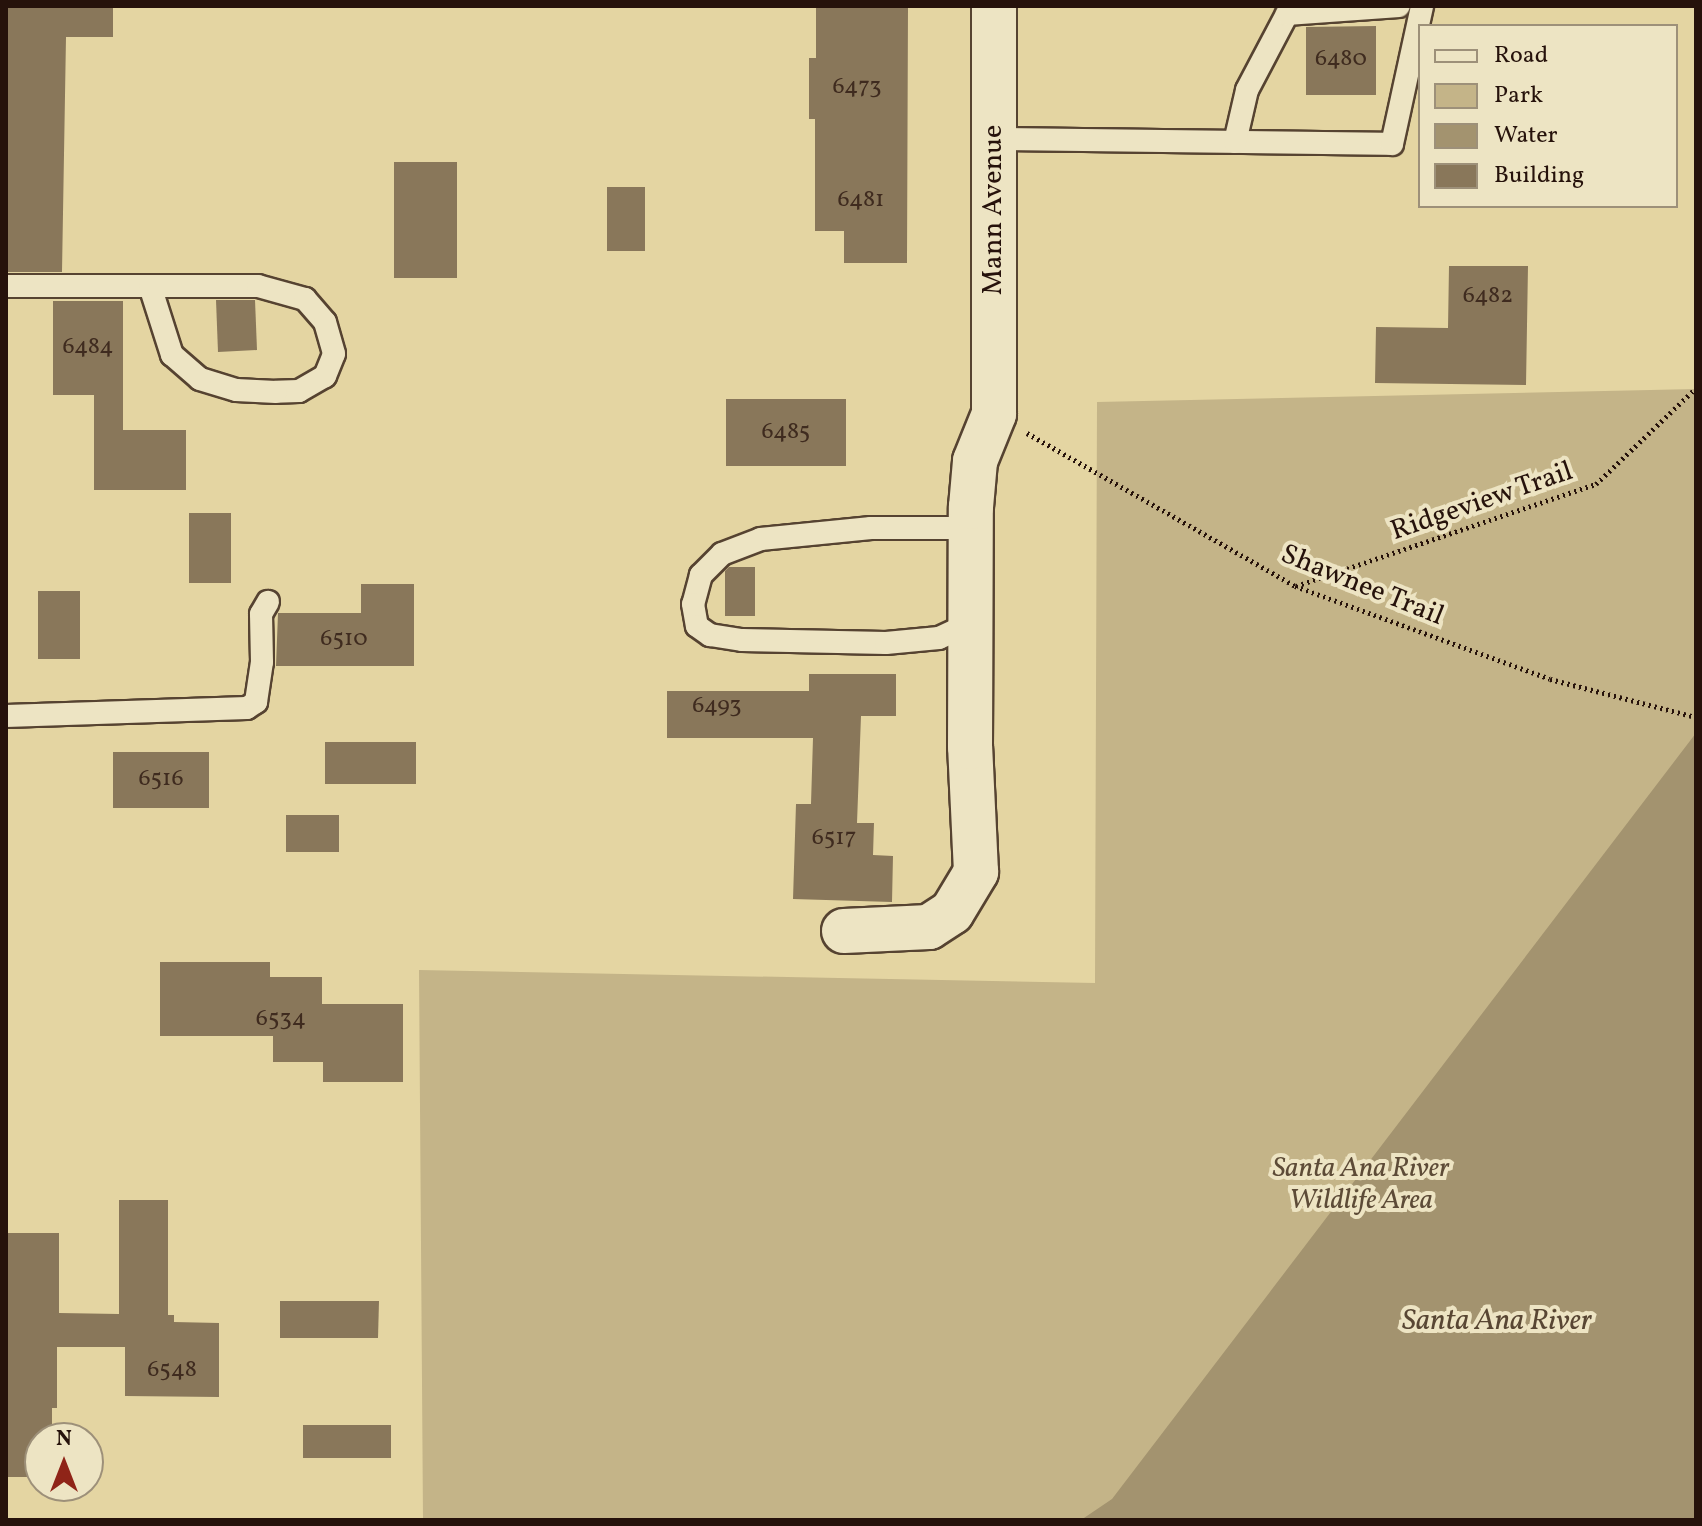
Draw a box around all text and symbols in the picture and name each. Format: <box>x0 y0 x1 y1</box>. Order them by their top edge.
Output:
legend <box>1418 24 1678 208</box>
text: Road <box>1494 39 1548 73</box>
house number: 6480 <box>1315 46 1367 74</box>
house number: 6473 <box>833 74 881 102</box>
text: Park <box>1494 79 1543 113</box>
text: Water <box>1494 119 1558 153</box>
street label: Mann Avenue <box>977 125 1011 295</box>
text: Building <box>1494 159 1584 193</box>
house number: 6481 <box>838 187 884 215</box>
house number: 6482 <box>1463 283 1513 311</box>
house number: 6484 <box>62 334 114 362</box>
house number: 6485 <box>762 419 810 447</box>
street label: Ridgeview Trail <box>1386 455 1578 549</box>
street label: Shawnee Trail <box>1275 538 1449 634</box>
house number: 6510 <box>320 626 368 654</box>
house number: 6493 <box>692 693 742 721</box>
house number: 6516 <box>138 766 184 794</box>
house number: 6517 <box>812 825 856 853</box>
house number: 6534 <box>256 1006 306 1034</box>
park label: Santa Ana River Wildlife Area <box>1272 1152 1450 1218</box>
water label: Santa Ana River <box>1402 1303 1592 1339</box>
house number: 6548 <box>147 1357 197 1385</box>
north arrow <box>24 1422 104 1502</box>
text: N <box>56 1424 72 1455</box>

